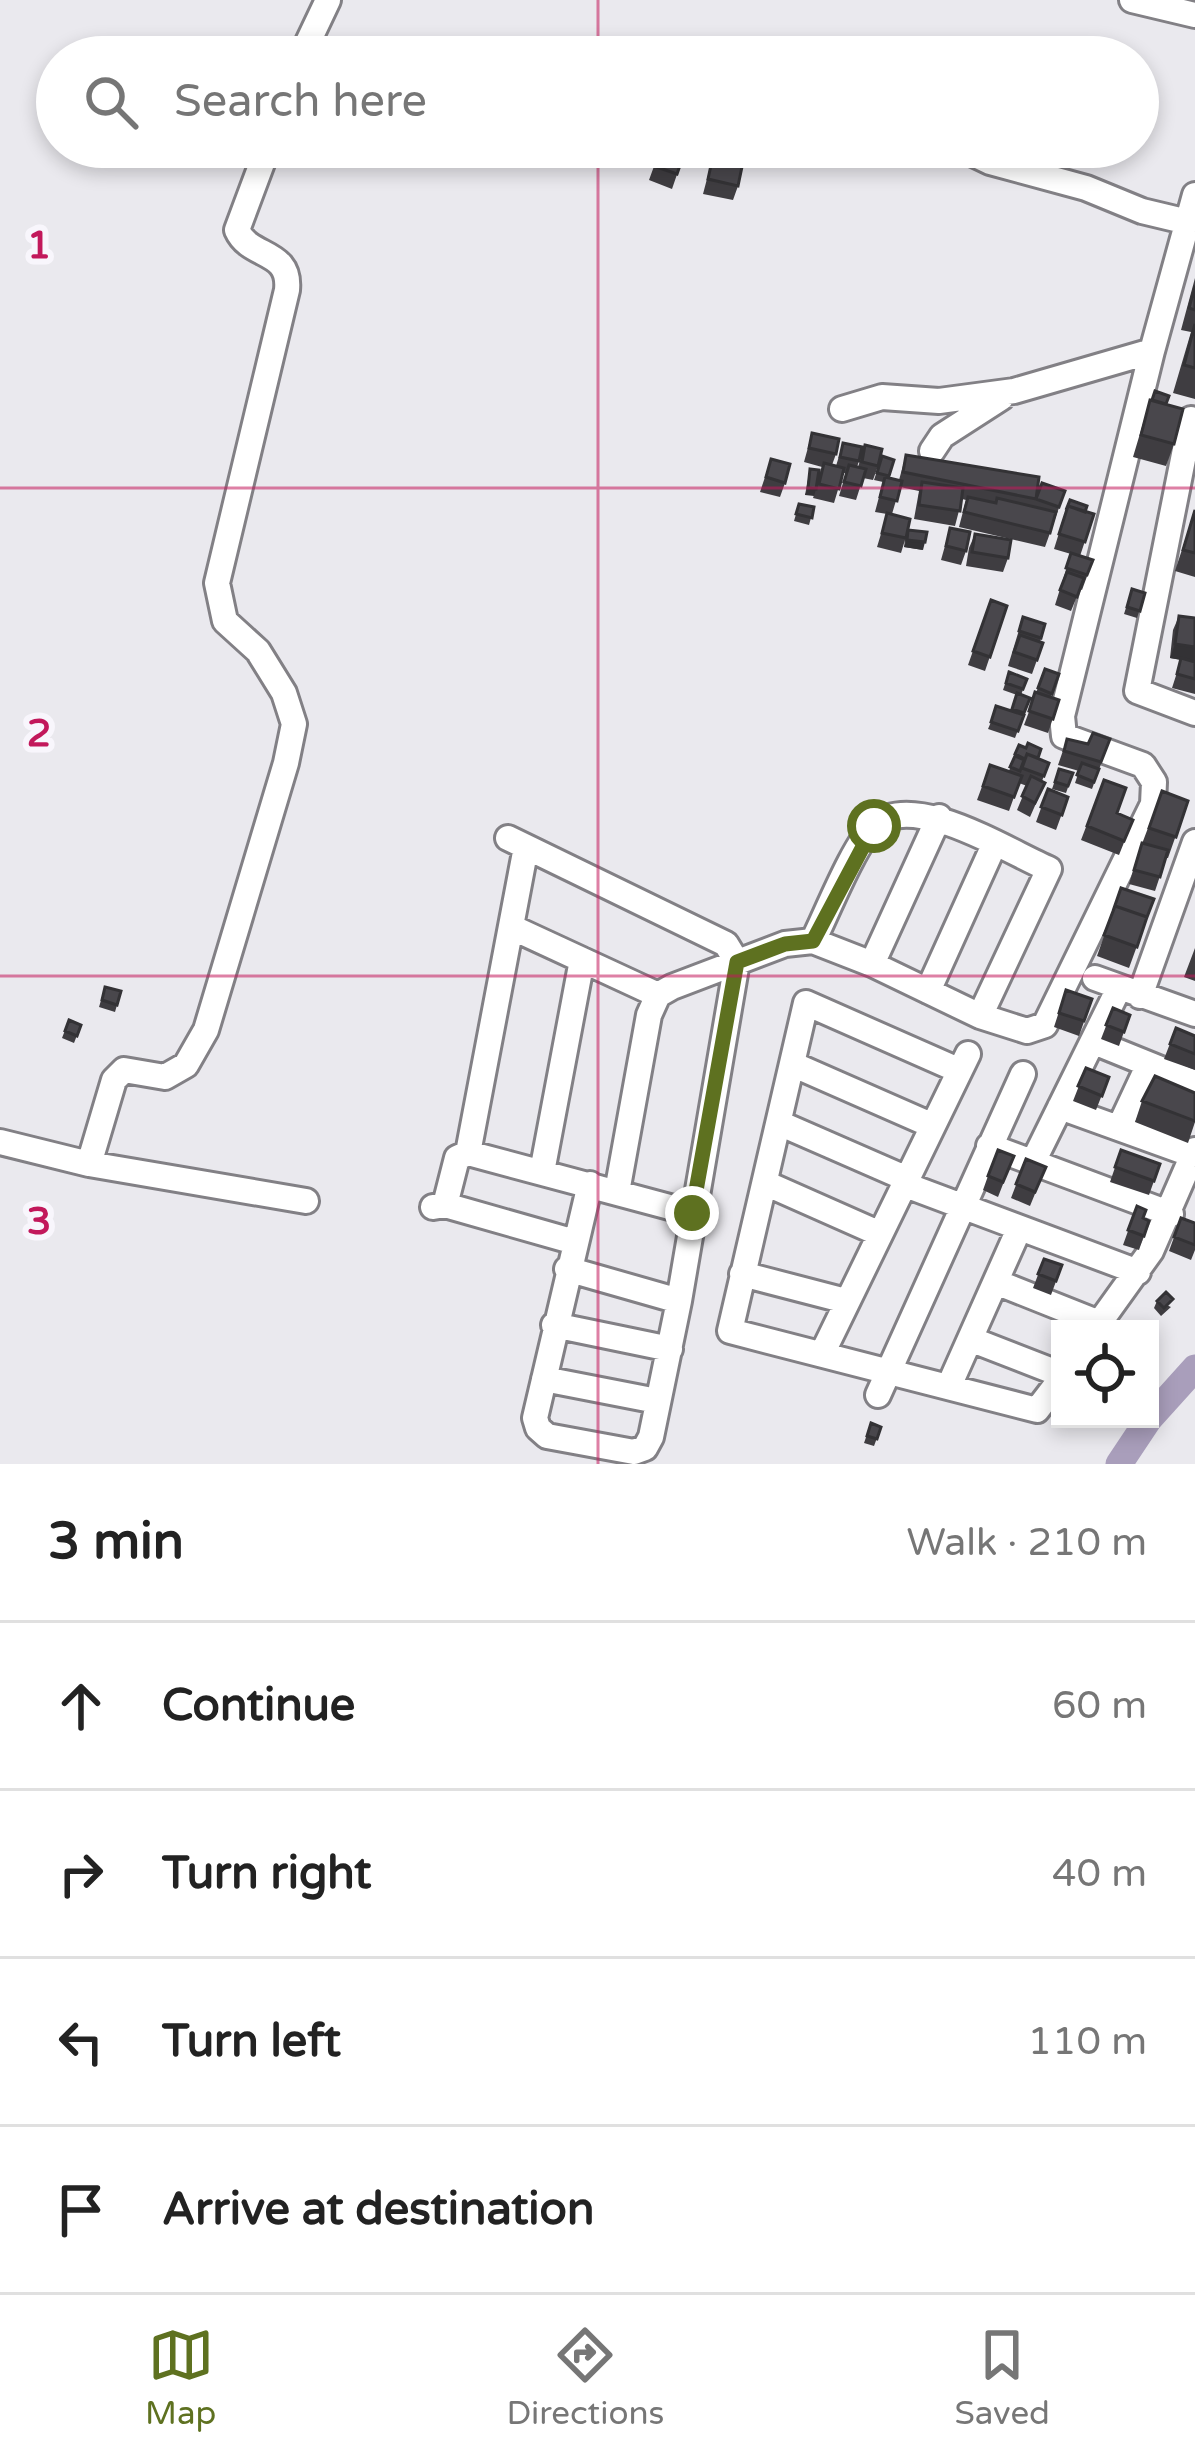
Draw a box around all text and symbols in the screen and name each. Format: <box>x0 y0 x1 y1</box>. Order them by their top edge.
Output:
search box <box>36 36 1159 168</box>
icon: search <box>78 69 144 135</box>
text: Search here <box>174 75 427 129</box>
text: 1 <box>27 222 51 269</box>
text: 2 <box>27 710 51 757</box>
route start <box>847 799 901 853</box>
route end <box>665 1186 719 1240</box>
text: 3 <box>27 1198 51 1245</box>
map controls <box>1051 1320 1159 1428</box>
button: locate <box>1051 1320 1159 1428</box>
text: 3 min <box>48 1511 184 1573</box>
text: Walk · 210 m <box>906 1519 1147 1566</box>
icon: ahead <box>48 1673 114 1739</box>
text: Continue <box>162 1679 355 1733</box>
text: 60 m <box>1052 1682 1147 1729</box>
icon: right <box>48 1841 114 1907</box>
text: Turn right <box>162 1847 371 1901</box>
text: 40 m <box>1052 1850 1147 1897</box>
icon: left <box>48 2009 114 2075</box>
text: Turn left <box>162 2015 341 2069</box>
text: 110 m <box>1028 2018 1147 2065</box>
icon: arrive <box>48 2177 114 2243</box>
text: Arrive at destination <box>162 2183 594 2237</box>
tab: Map <box>145 2322 216 2433</box>
tab: Directions <box>506 2322 664 2433</box>
tab: Saved <box>955 2322 1050 2433</box>

